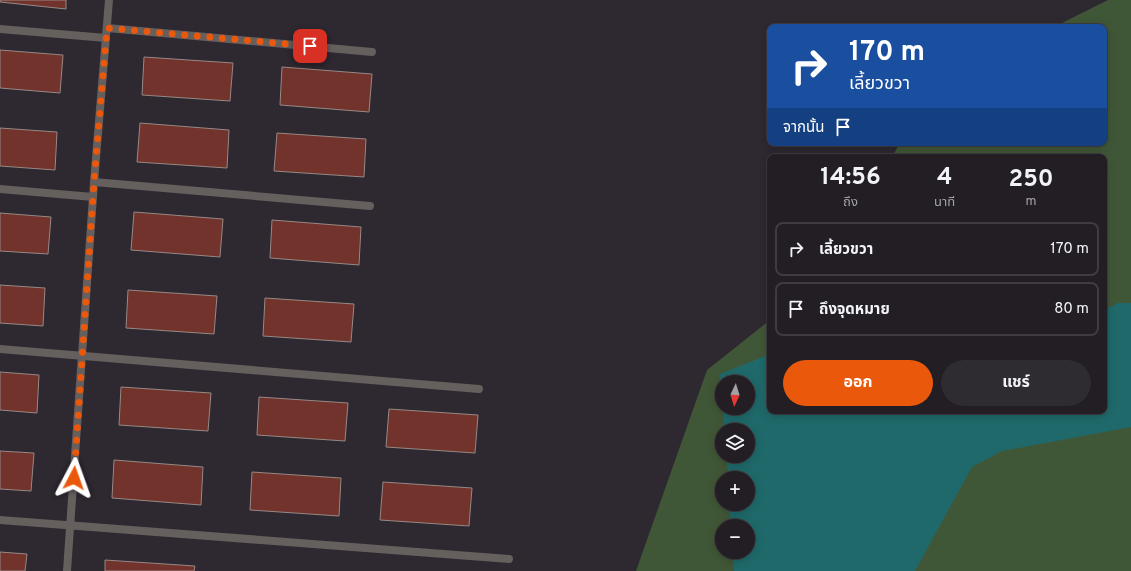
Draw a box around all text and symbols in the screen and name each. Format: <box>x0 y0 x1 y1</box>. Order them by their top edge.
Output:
pin <box>293 29 327 63</box>
icon: arrive <box>299 35 321 57</box>
text: 170 m <box>849 35 925 71</box>
icon: right <box>783 40 835 92</box>
text: เลี้ยวขวา <box>849 73 910 96</box>
icon: arrive <box>832 116 854 138</box>
text: จากนั้น <box>783 119 824 138</box>
text: 14:56 <box>820 163 881 193</box>
text: 4 <box>937 163 952 193</box>
text: 250 <box>1009 165 1054 195</box>
text: m <box>1026 194 1037 210</box>
text: ถึง <box>843 195 858 211</box>
text: นาที <box>934 195 955 211</box>
icon: right <box>785 238 807 260</box>
text: 170 m <box>1050 240 1089 259</box>
text: เลี้ยวขวา <box>819 241 873 260</box>
icon: arrive <box>785 298 807 320</box>
text: 80 m <box>1054 300 1089 319</box>
text: ถึงจุดหมาย <box>819 301 890 320</box>
button: ออก <box>783 360 933 406</box>
button: แชร์ <box>941 360 1091 406</box>
north arrow <box>715 375 755 415</box>
map controls <box>715 375 755 559</box>
button: layers <box>715 423 755 463</box>
position arrow <box>53 457 95 499</box>
button: + <box>715 471 755 511</box>
button: − <box>715 519 755 559</box>

